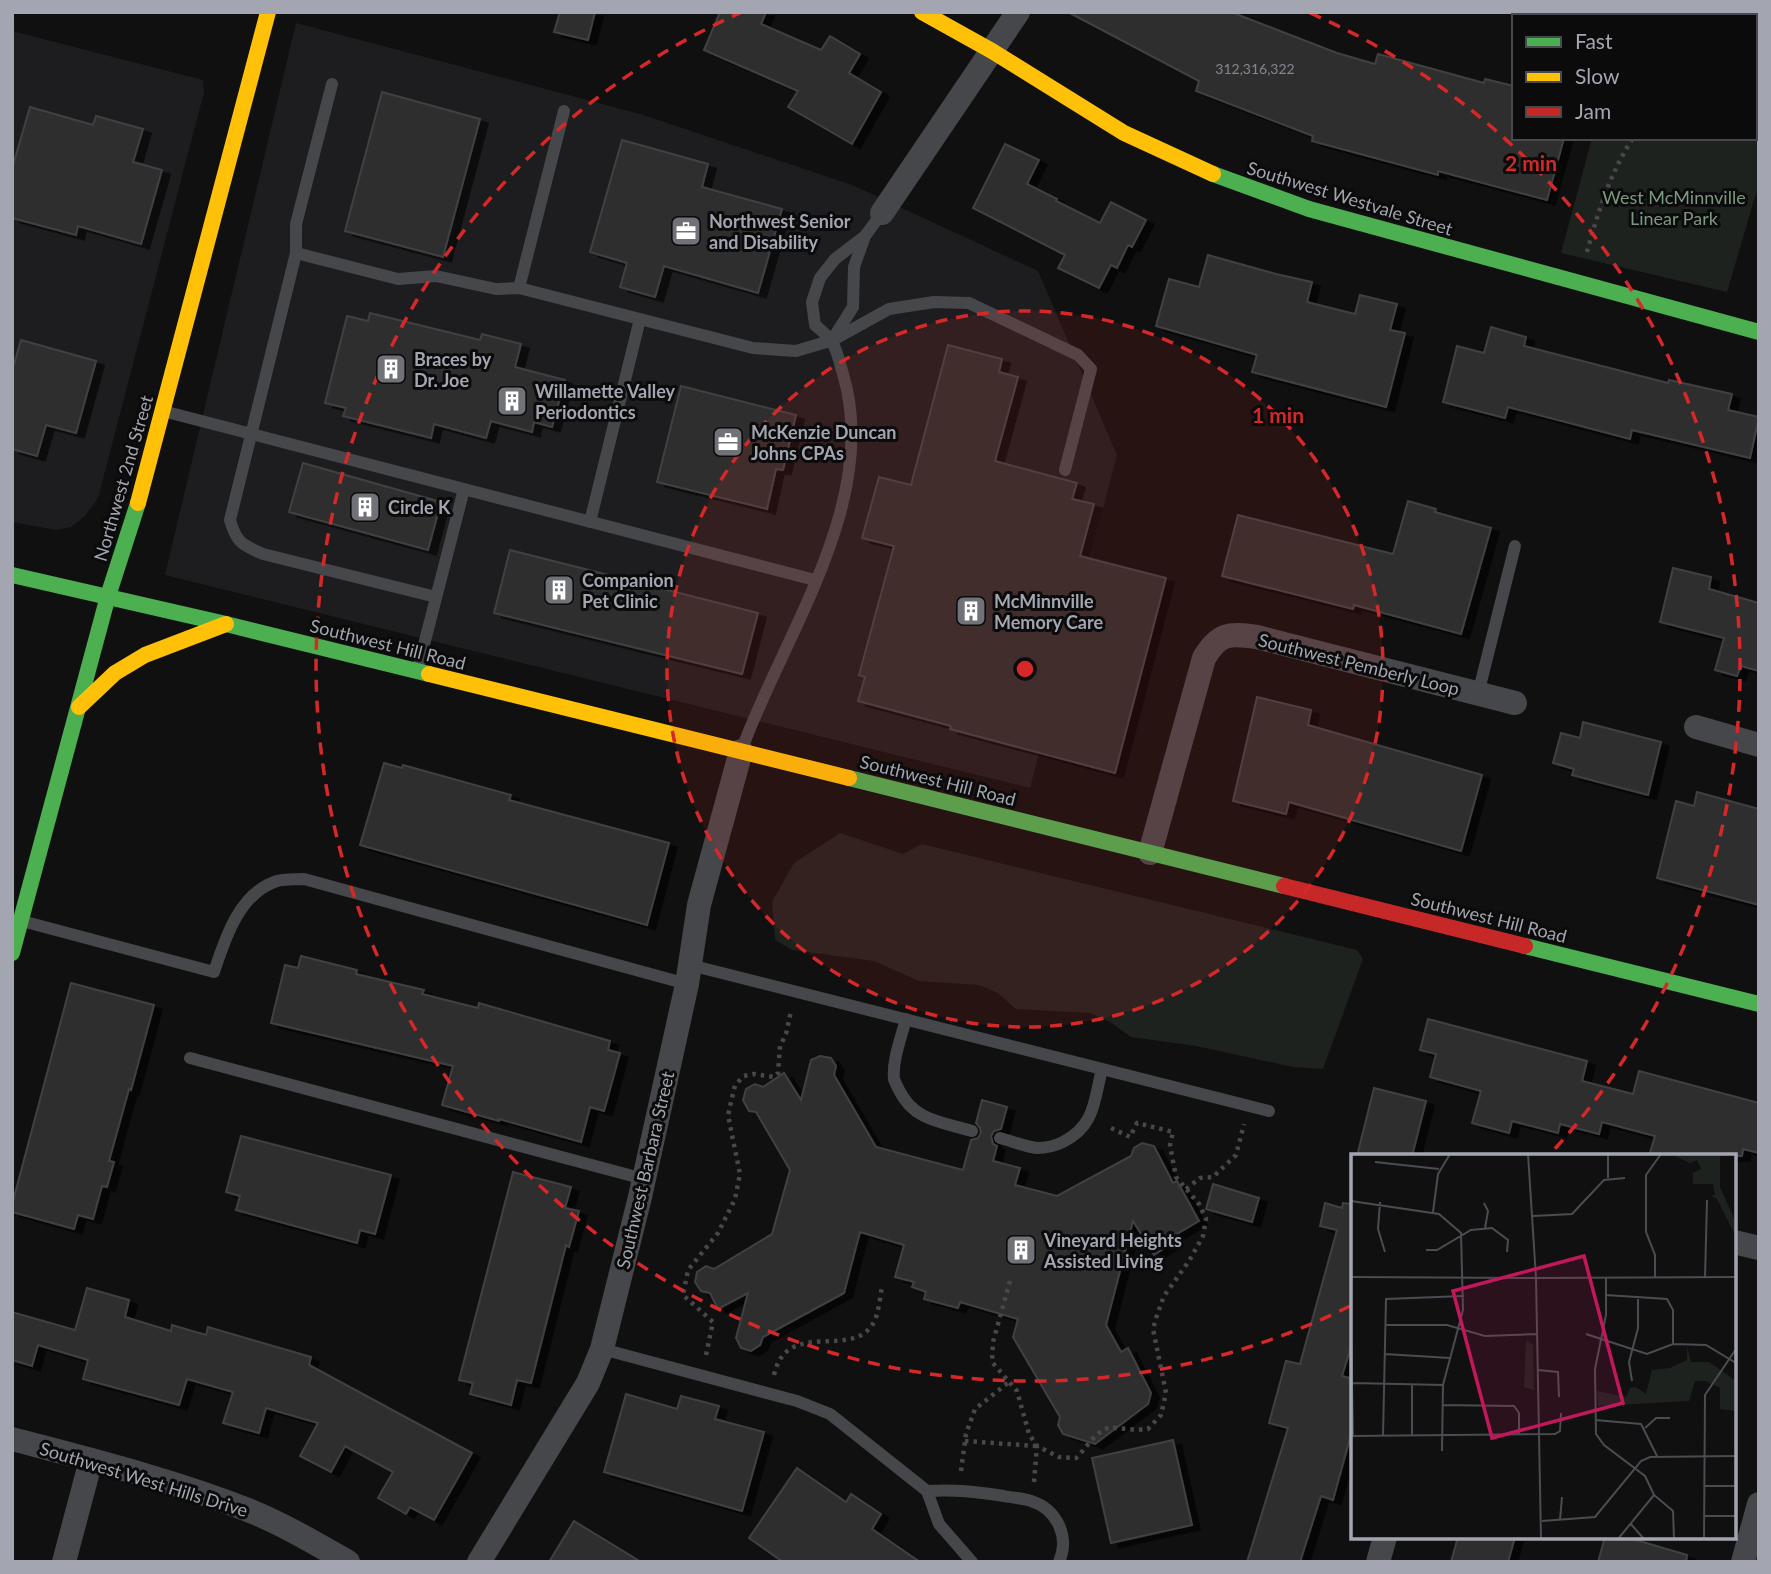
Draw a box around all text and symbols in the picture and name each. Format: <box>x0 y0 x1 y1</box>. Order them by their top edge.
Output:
legend <box>1512 14 1757 140</box>
text: Fast <box>1575 28 1613 53</box>
house number: 312,316,322 <box>1215 60 1295 77</box>
text: Slow <box>1575 63 1620 88</box>
text: Jam <box>1575 98 1611 123</box>
text: 2 min <box>1505 150 1557 175</box>
street label: Southwest Westvale Street <box>1245 156 1456 240</box>
park label: West McMinnville Linear Park <box>1602 186 1746 229</box>
place label: Northwest Senior and Disability <box>709 210 851 253</box>
office icon: Northwest Senior and Disability <box>669 214 703 248</box>
place label: Braces by Dr. Joe <box>414 348 492 391</box>
building icon: Braces by Dr. Joe <box>374 352 408 386</box>
place label: Willamette Valley Periodontics <box>535 380 676 423</box>
building icon: Willamette Valley Periodontics <box>495 384 529 418</box>
street label: Northwest 2nd Street <box>89 392 157 564</box>
text: 1 min <box>1252 402 1304 427</box>
place label: McKenzie Duncan Johns CPAs <box>751 421 896 464</box>
office icon: McKenzie Duncan Johns CPAs <box>711 425 745 459</box>
building icon: Circle K <box>348 490 382 524</box>
place label: Circle K <box>388 496 451 518</box>
place label: Companion Pet Clinic <box>582 569 674 612</box>
building icon: Companion Pet Clinic <box>542 573 576 607</box>
place label: McMinnville Memory Care <box>994 590 1103 633</box>
building icon: McMinnville Memory Care <box>954 594 988 628</box>
street label: Southwest Hill Road <box>308 614 468 674</box>
street label: Southwest Pemberly Loop <box>1256 628 1462 700</box>
centre of rings <box>1013 657 1037 681</box>
street label: Southwest Hill Road <box>858 750 1018 810</box>
street label: Southwest Hill Road <box>1409 887 1569 947</box>
street label: Southwest Barbara Street <box>612 1069 679 1271</box>
inset map <box>1351 1154 1736 1539</box>
place label: Vineyard Heights Assisted Living <box>1043 1229 1182 1272</box>
building icon: Vineyard Heights Assisted Living <box>1004 1233 1038 1267</box>
street label: Southwest West Hills Drive <box>37 1437 251 1521</box>

